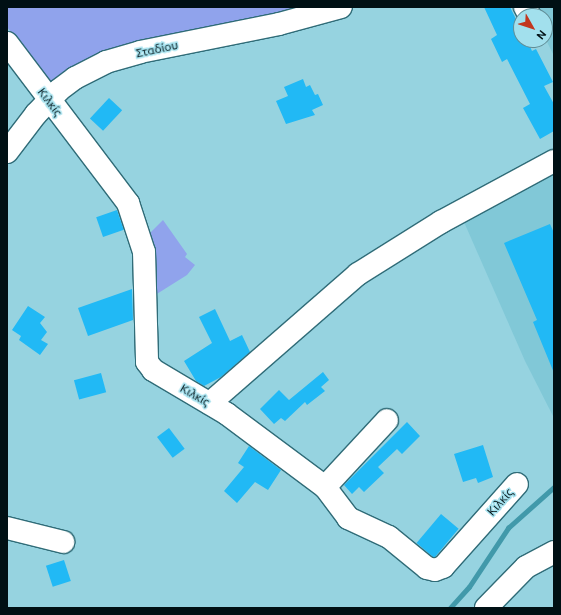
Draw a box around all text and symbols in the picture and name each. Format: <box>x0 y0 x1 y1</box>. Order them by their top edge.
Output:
north arrow <box>513 8 553 48</box>
text: N <box>534 28 549 42</box>
street label: Σταδίου <box>135 38 179 60</box>
street label: Κιλκίς <box>35 85 65 119</box>
street label: Κιλκίς <box>178 381 212 409</box>
street label: Κιλκίς <box>484 485 516 519</box>

